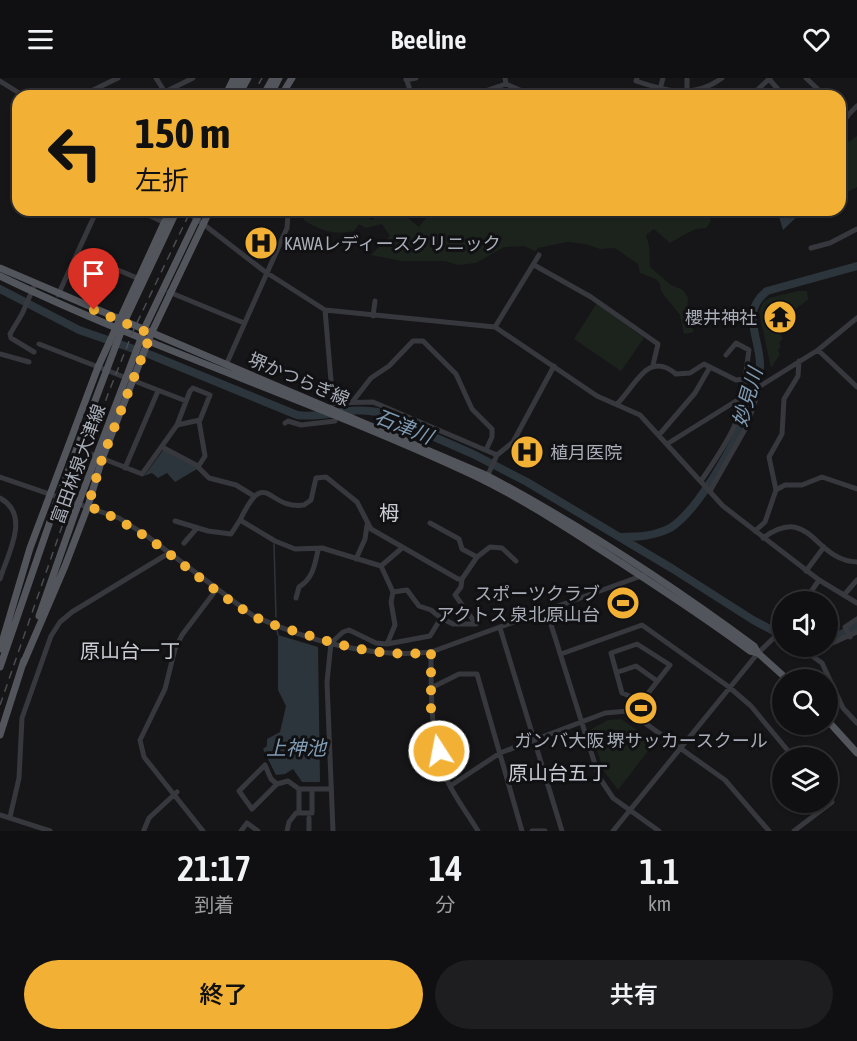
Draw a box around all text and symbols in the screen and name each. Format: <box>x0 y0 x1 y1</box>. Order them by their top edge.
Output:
icon: menu <box>24 23 57 56</box>
icon: heart <box>800 23 833 56</box>
text: Beeline <box>391 24 466 55</box>
text: 150 m <box>135 109 230 157</box>
icon: left <box>36 114 114 192</box>
text: 左折 <box>135 165 189 196</box>
hospital icon: KAWAレディースクリニック <box>243 225 279 261</box>
place label: KAWAレディースクリニック <box>284 233 501 254</box>
pin <box>68 248 119 310</box>
icon: arrive <box>77 257 110 290</box>
temple icon: 櫻井神社 <box>762 299 798 335</box>
place label: 櫻井神社 <box>685 307 757 328</box>
street label: 堺かつらぎ線 <box>245 348 353 410</box>
water label: 妙見川 <box>728 363 767 429</box>
street label: 富田林泉大津線 <box>47 401 109 527</box>
water label: 石津川 <box>372 404 438 449</box>
hospital icon: 植月医院 <box>509 434 545 470</box>
place label: 植月医院 <box>550 442 622 463</box>
district label: 栂 <box>379 501 399 524</box>
place label: スポーツクラブ アクトス 泉北原山台 <box>436 583 600 625</box>
sports icon: スポーツクラブ アクトス 泉北原山台 <box>605 585 641 621</box>
map controls <box>772 591 838 813</box>
button: sound <box>772 591 838 657</box>
district label: 原山台一丁 <box>80 639 180 662</box>
button: search <box>772 669 838 735</box>
sports icon: ガンバ大阪 堺サッカースクール <box>623 690 659 726</box>
position arrow <box>407 719 471 783</box>
place label: ガンバ大阪 堺サッカースクール <box>514 730 768 751</box>
water label: 上神池 <box>266 736 328 759</box>
button: layers <box>772 747 838 813</box>
district label: 原山台五丁 <box>508 761 608 784</box>
text: 21:17 <box>177 847 251 889</box>
text: 14 <box>429 847 462 889</box>
text: 1.1 <box>640 850 680 892</box>
text: km <box>648 892 671 915</box>
text: 到着 <box>194 893 234 916</box>
text: 分 <box>435 893 455 916</box>
button: 終了 <box>24 960 423 1029</box>
button: 共有 <box>435 960 833 1029</box>

